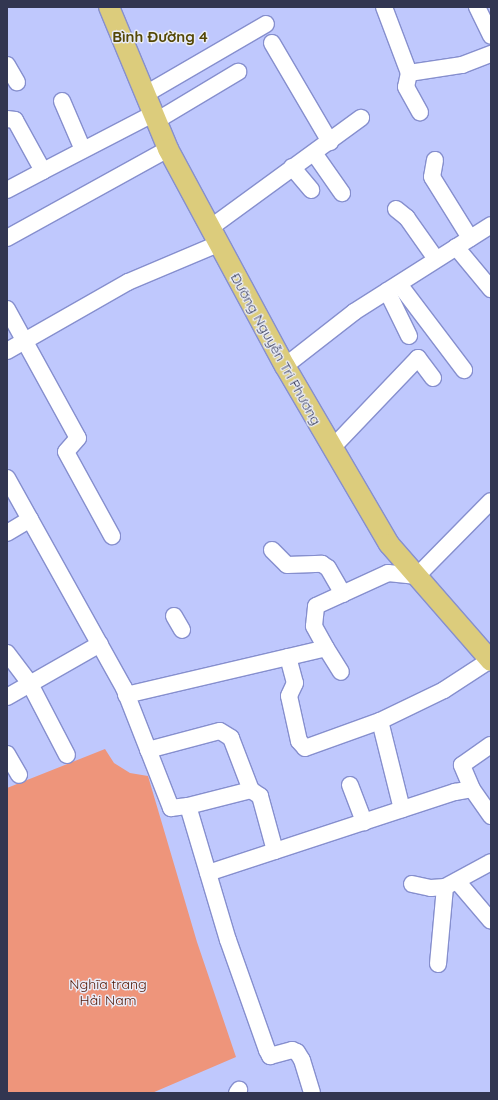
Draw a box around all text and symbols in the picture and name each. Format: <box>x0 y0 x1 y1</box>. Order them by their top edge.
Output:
district label: Bình Đường 4 <box>112 28 208 46</box>
street label: Đường Nguyễn Tri Phương <box>227 270 325 428</box>
park label: Nghĩa trang Hải Nam <box>69 976 147 1008</box>

